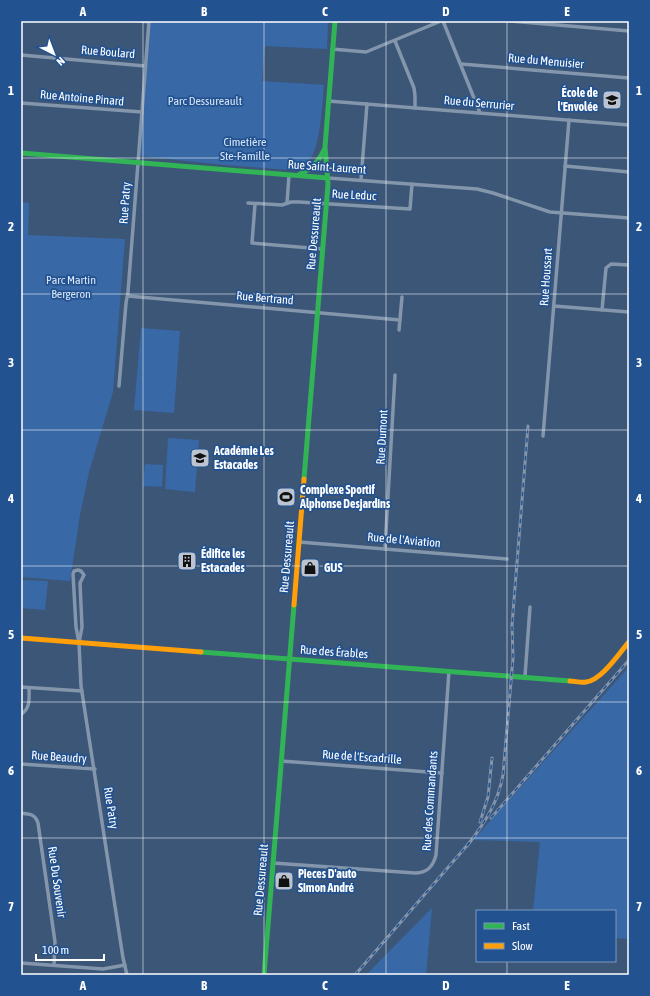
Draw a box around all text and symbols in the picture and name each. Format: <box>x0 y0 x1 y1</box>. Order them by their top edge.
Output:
text: A <box>79 4 87 19</box>
text: B <box>201 4 208 19</box>
text: C <box>322 4 328 19</box>
text: D <box>442 4 450 19</box>
text: E <box>564 4 570 19</box>
north arrow <box>34 34 74 74</box>
street label: Rue Boulard <box>80 43 136 61</box>
street label: Rue du Menuisier <box>508 51 585 71</box>
text: N <box>54 55 67 68</box>
text: 1 <box>8 83 14 98</box>
text: 1 <box>636 83 642 98</box>
place label: École de l'Envolée <box>558 85 599 114</box>
street label: Rue Antoine Pinard <box>39 87 125 109</box>
school or university icon: École de l'Envolée <box>601 89 623 111</box>
street label: Rue du Serrurier <box>443 93 515 113</box>
park label: Parc Dessureault <box>168 94 243 108</box>
park label: Cimetière Ste-Famille <box>220 135 270 163</box>
street label: Rue Saint-Laurent <box>287 157 367 177</box>
street label: Rue Patry <box>117 181 133 224</box>
street label: Rue Leduc <box>331 187 377 203</box>
street label: Rue Dessureault <box>304 197 324 271</box>
text: 2 <box>8 219 14 234</box>
text: 2 <box>636 219 642 234</box>
street label: Rue Houssart <box>537 247 555 307</box>
park label: Parc Martin Bergeron <box>46 273 96 301</box>
street label: Rue Bertrand <box>236 289 294 307</box>
text: 3 <box>8 355 14 370</box>
text: 3 <box>636 355 642 370</box>
street label: Rue Dumont <box>374 409 390 465</box>
place label: Académie Les Estacades <box>213 444 275 472</box>
school or university icon: Académie Les Estacades <box>189 447 211 469</box>
place label: Complexe Sportif Alphonse Desjardins <box>299 483 391 511</box>
sports icon: Complexe Sportif Alphonse Desjardins <box>275 486 297 508</box>
text: 4 <box>7 491 14 506</box>
text: 4 <box>635 491 642 506</box>
street label: Rue Dessureault <box>277 520 297 594</box>
street label: Rue de l'Aviation <box>367 530 441 550</box>
place label: Édifice les Estacades <box>201 546 246 575</box>
building icon: Édifice les Estacades <box>176 550 198 572</box>
shop icon: GUS <box>299 557 321 579</box>
place label: GUS <box>324 561 342 575</box>
text: 5 <box>8 627 14 642</box>
text: 5 <box>636 627 642 642</box>
street label: Rue des Érables <box>299 643 369 661</box>
street label: Rue de l'Escadrille <box>322 747 402 767</box>
street label: Rue Beaudry <box>31 748 87 766</box>
street label: Rue des Commandants <box>420 750 440 852</box>
text: 6 <box>8 763 14 778</box>
text: 6 <box>636 763 642 778</box>
street label: Rue Patry <box>101 786 121 830</box>
street label: Rue Dessureault <box>251 843 271 917</box>
street label: Rue Du Souvenir <box>45 845 69 919</box>
place label: Pieces D'auto Simon André <box>298 867 357 895</box>
shop icon: Pieces D'auto Simon André <box>273 870 295 892</box>
text: 7 <box>8 899 14 914</box>
text: 7 <box>636 899 642 914</box>
legend <box>476 910 616 962</box>
text: Fast <box>512 919 530 933</box>
scale bar <box>36 936 104 962</box>
text: Slow <box>512 939 533 953</box>
text: 100 m <box>42 943 69 957</box>
text: A <box>79 978 87 993</box>
text: B <box>201 978 208 993</box>
text: C <box>322 978 328 993</box>
text: D <box>442 978 450 993</box>
text: E <box>564 978 570 993</box>

